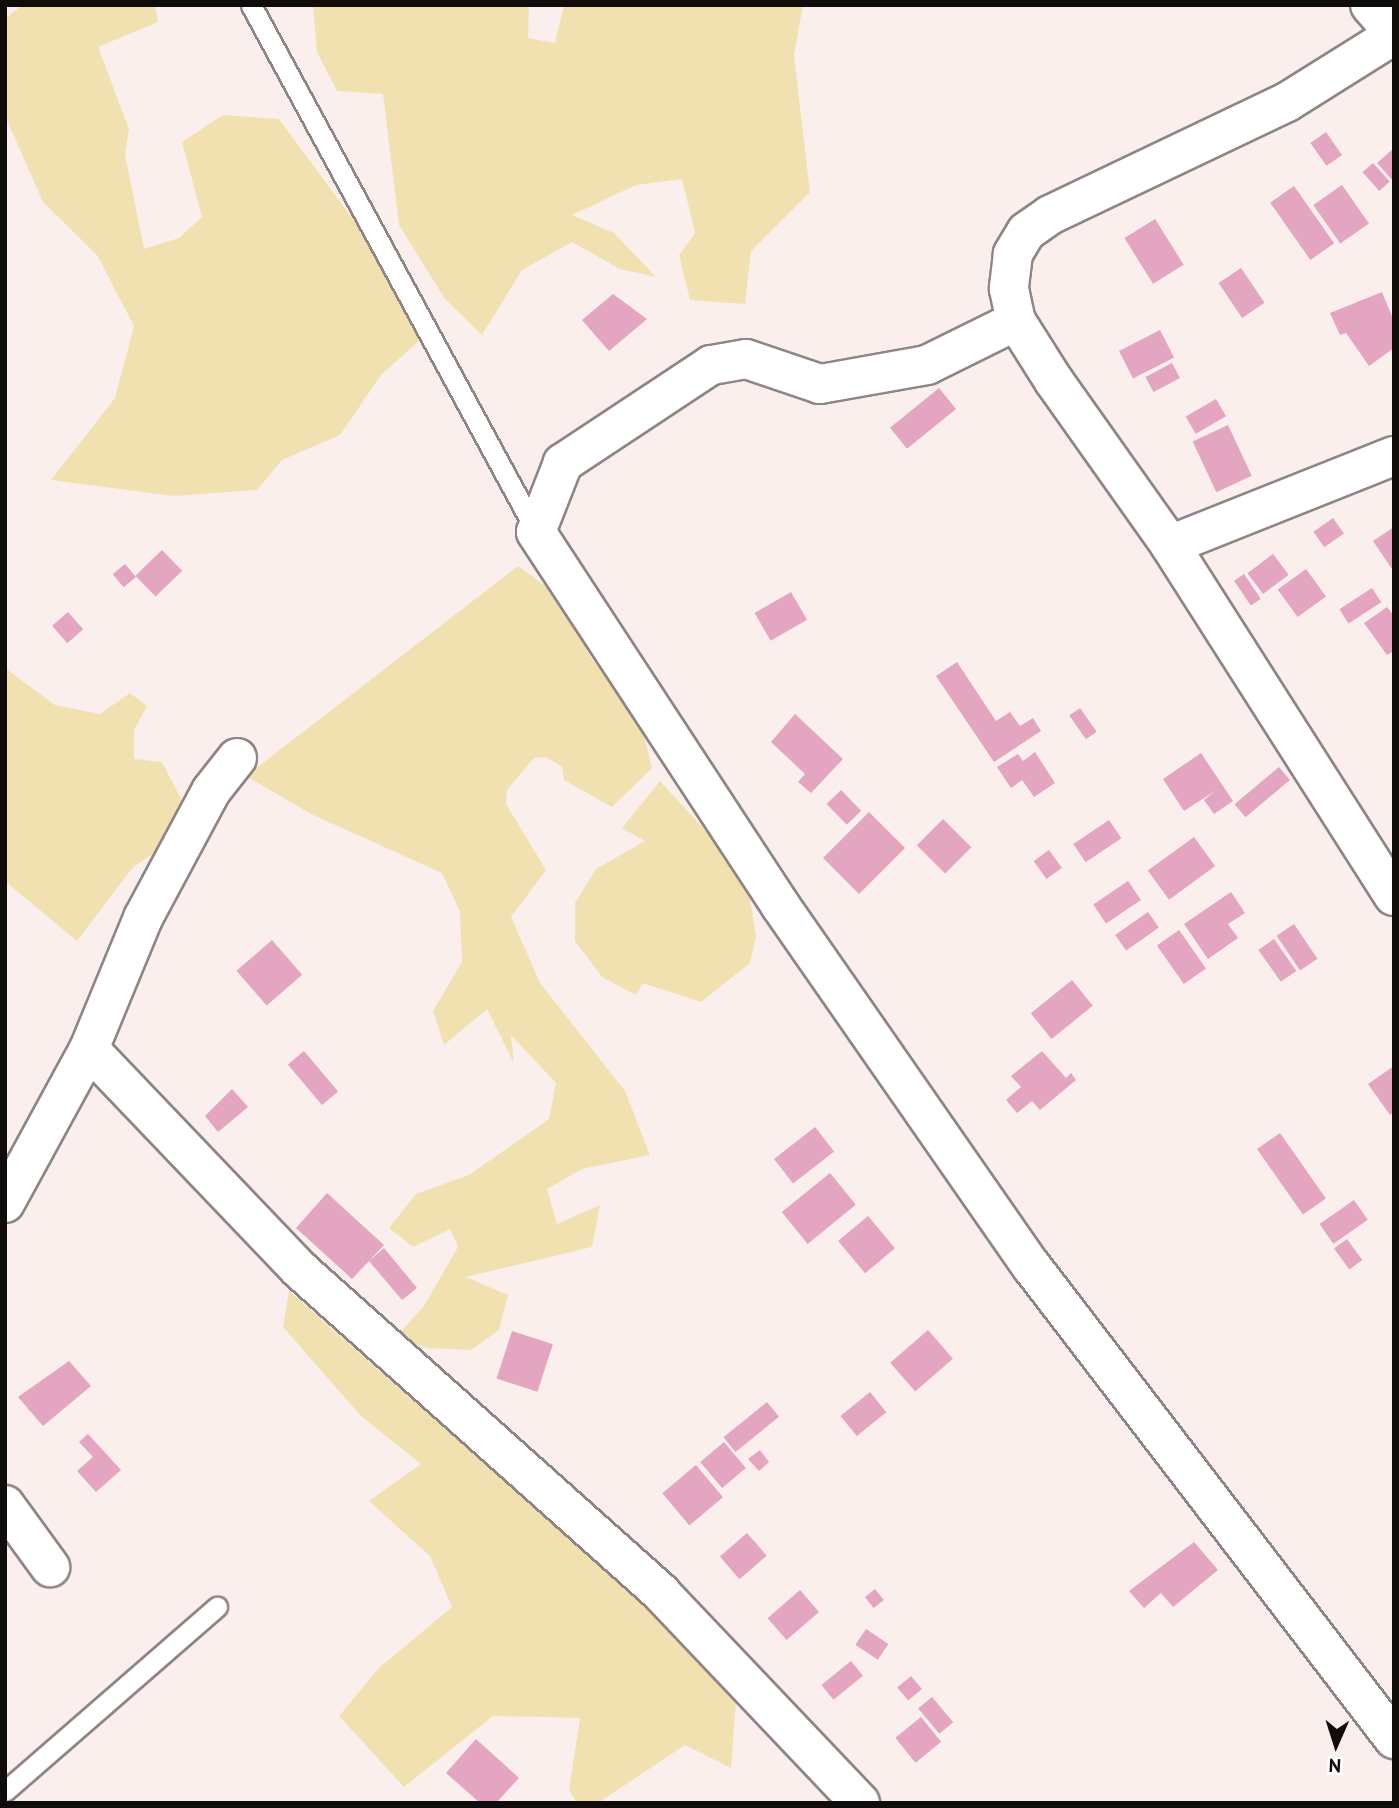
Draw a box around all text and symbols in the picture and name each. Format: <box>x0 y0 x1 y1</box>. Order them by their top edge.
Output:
north arrow <box>1301 1710 1371 1780</box>
text: N <box>1328 1754 1342 1778</box>

